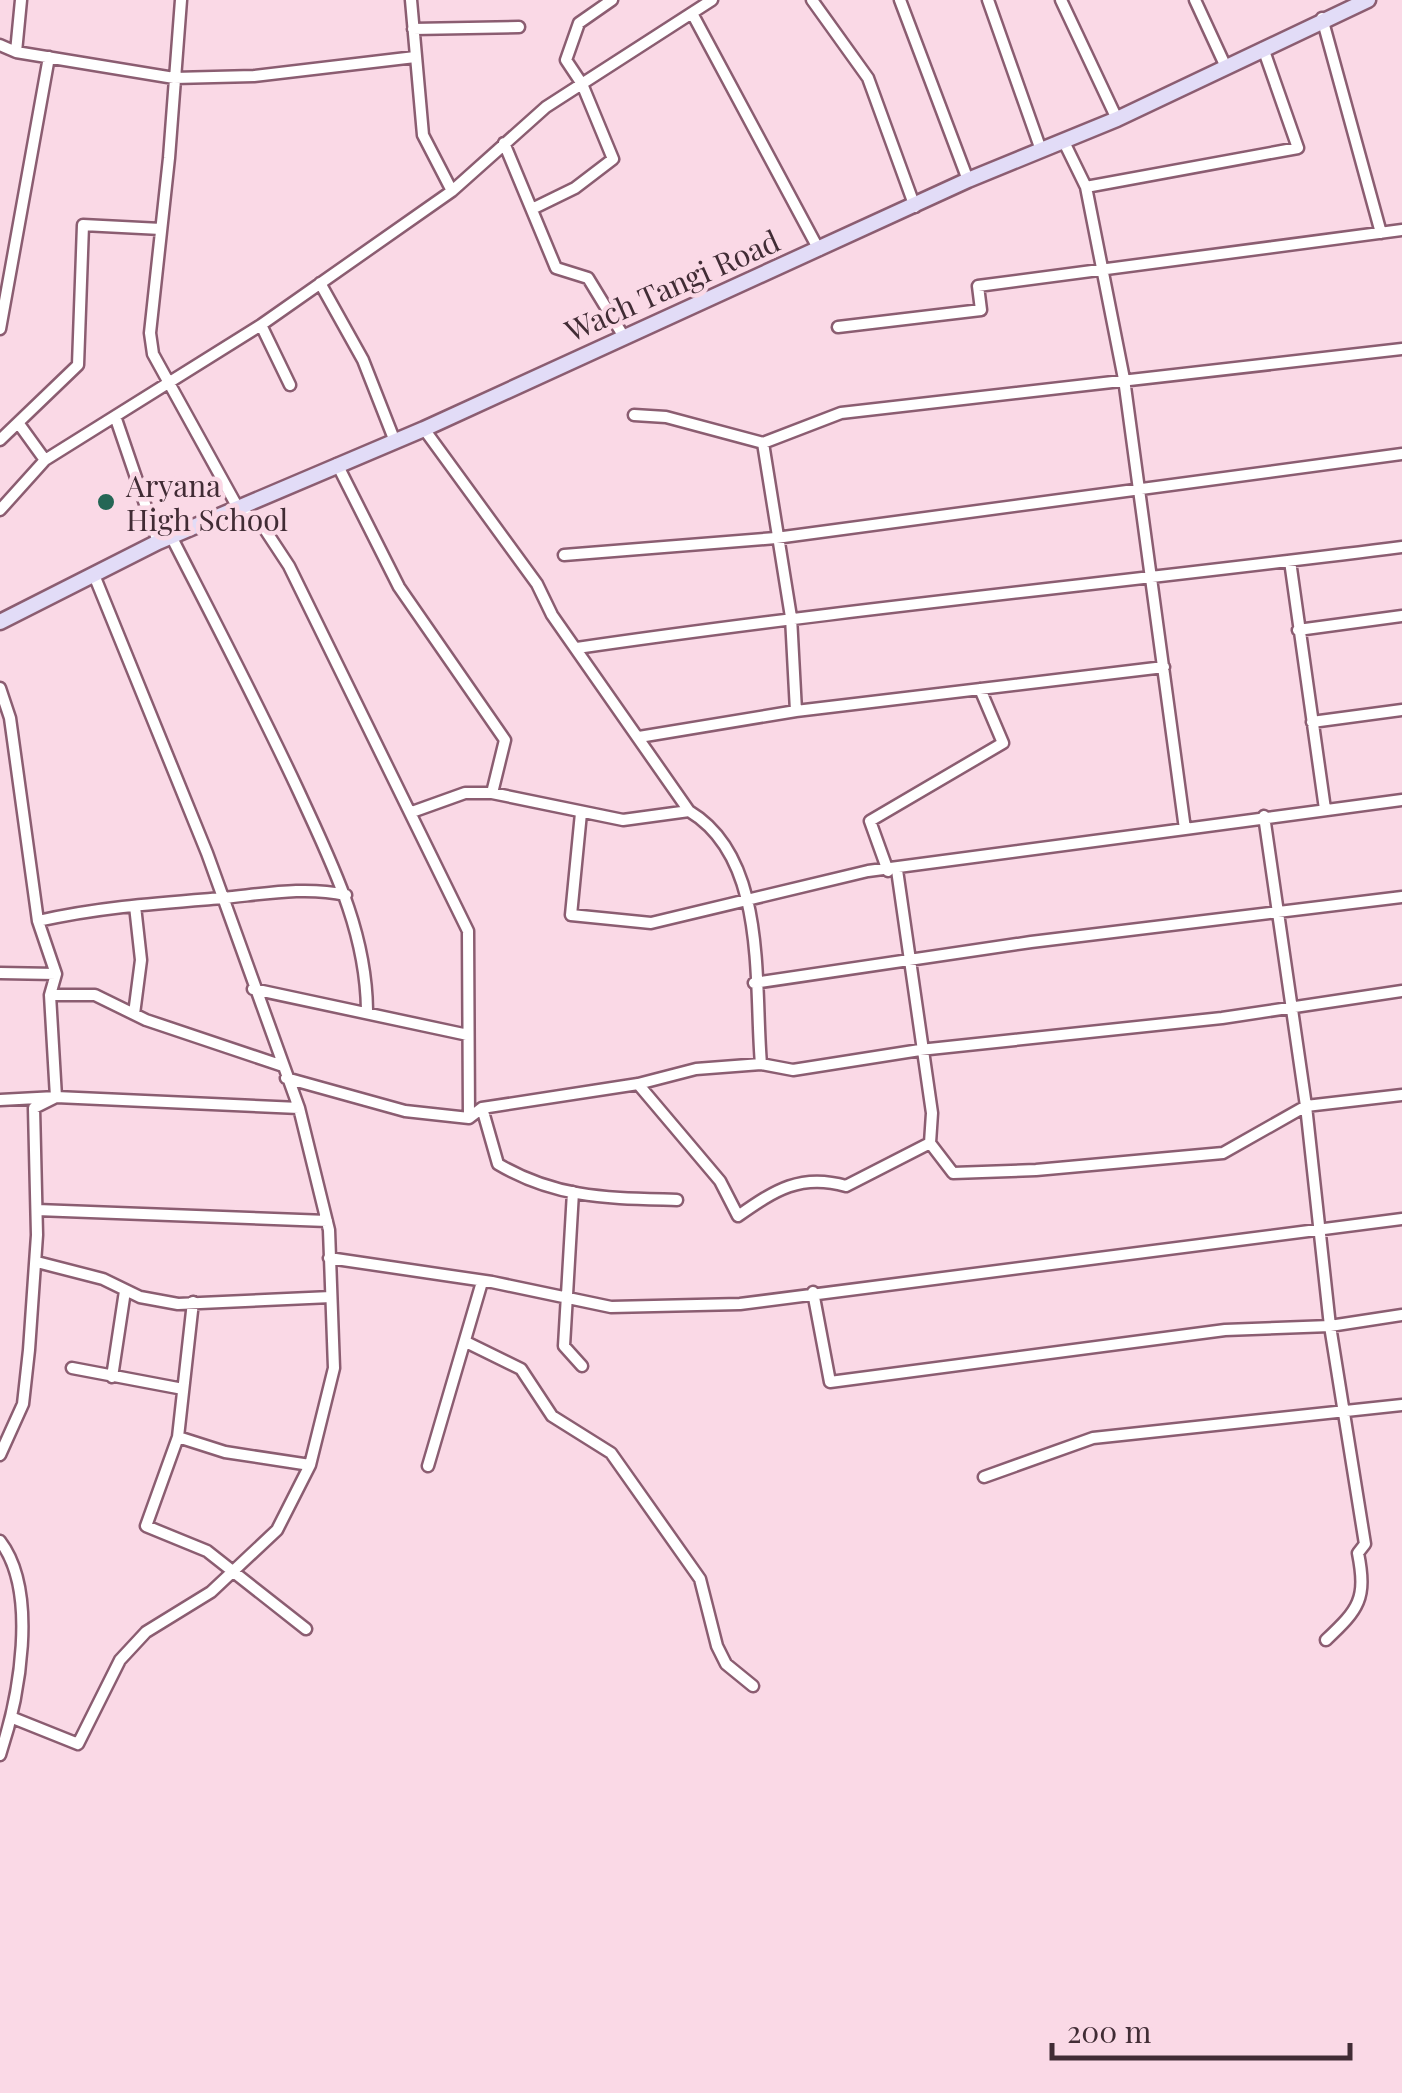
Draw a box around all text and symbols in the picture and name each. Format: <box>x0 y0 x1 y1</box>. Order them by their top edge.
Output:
street label: Wach Tangi Road <box>558 220 785 351</box>
place label: Aryana High School <box>125 465 288 539</box>
marker: Aryana High School <box>95 491 117 513</box>
scale bar <box>1052 1998 1350 2060</box>
text: 200 m <box>1067 2011 1152 2051</box>

